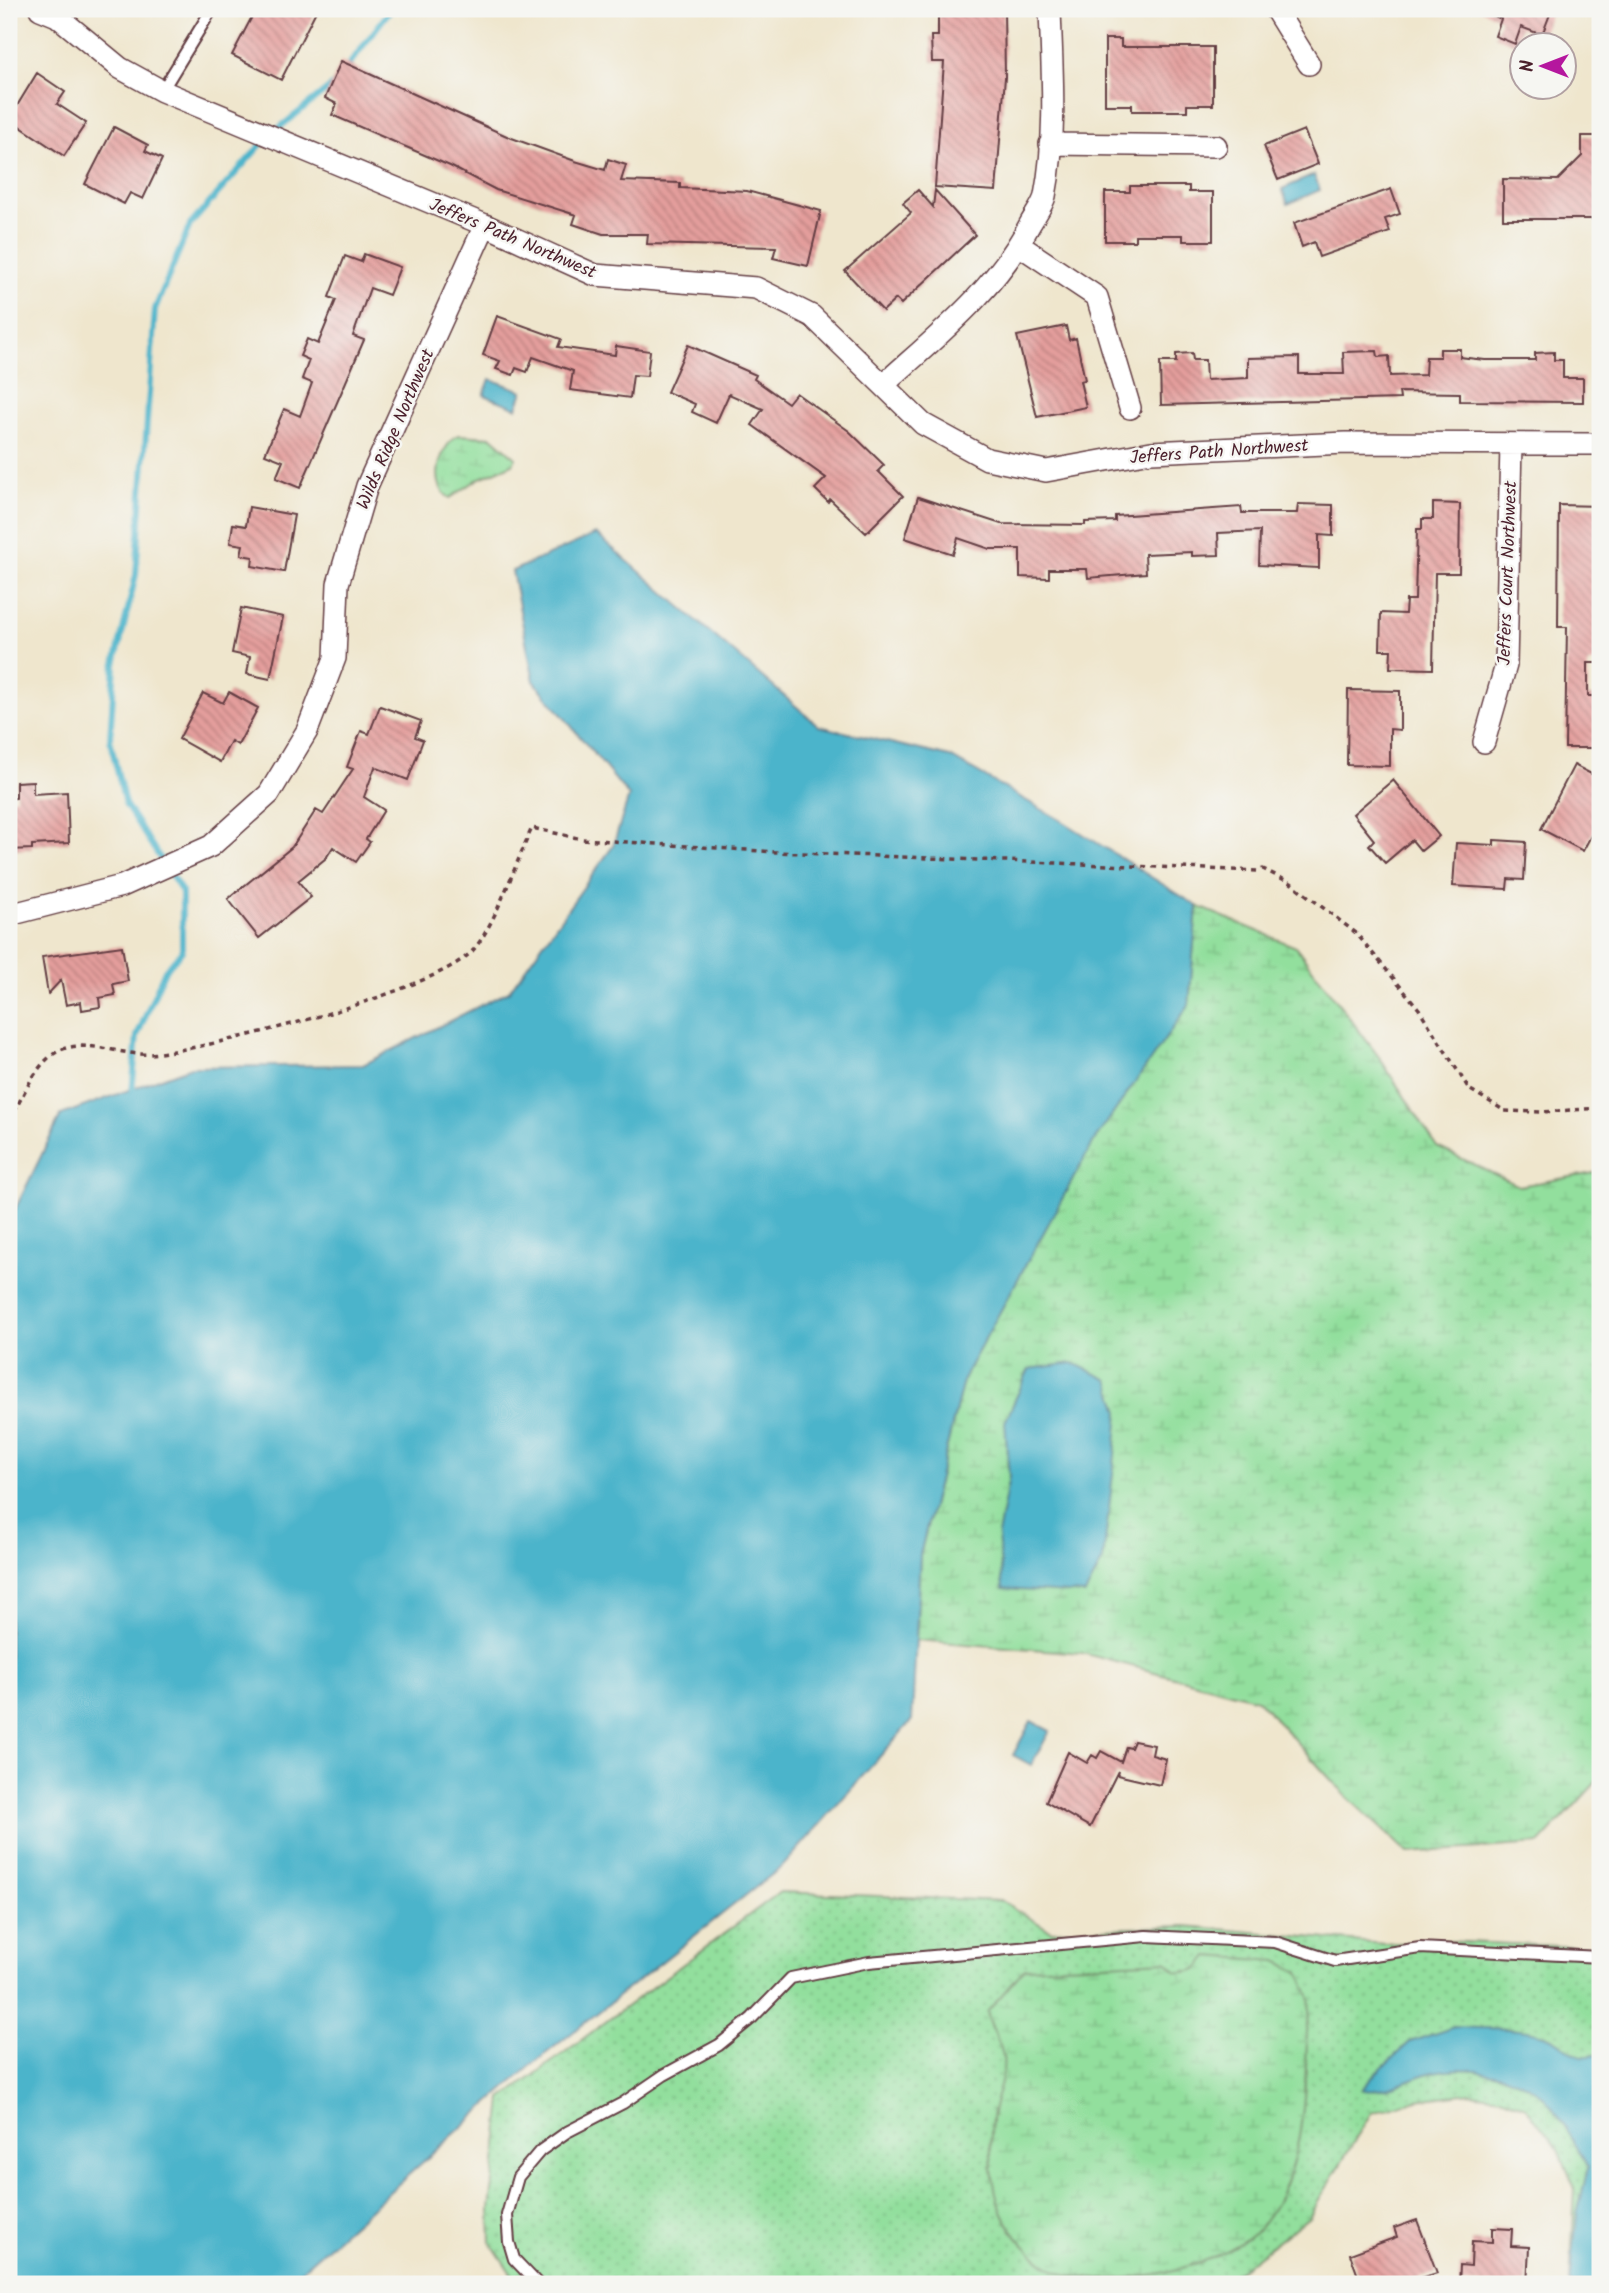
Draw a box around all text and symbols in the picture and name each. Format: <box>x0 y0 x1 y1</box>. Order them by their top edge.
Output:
north arrow <box>1508 32 1578 102</box>
text: N <box>1513 60 1543 72</box>
street label: Jeffers Path Northwest <box>424 191 601 288</box>
street label: Wilds Ridge Northwest <box>349 344 444 514</box>
street label: Jeffers Path Northwest <box>1129 432 1310 473</box>
street label: Jeffers Court Northwest <box>1491 479 1526 666</box>

